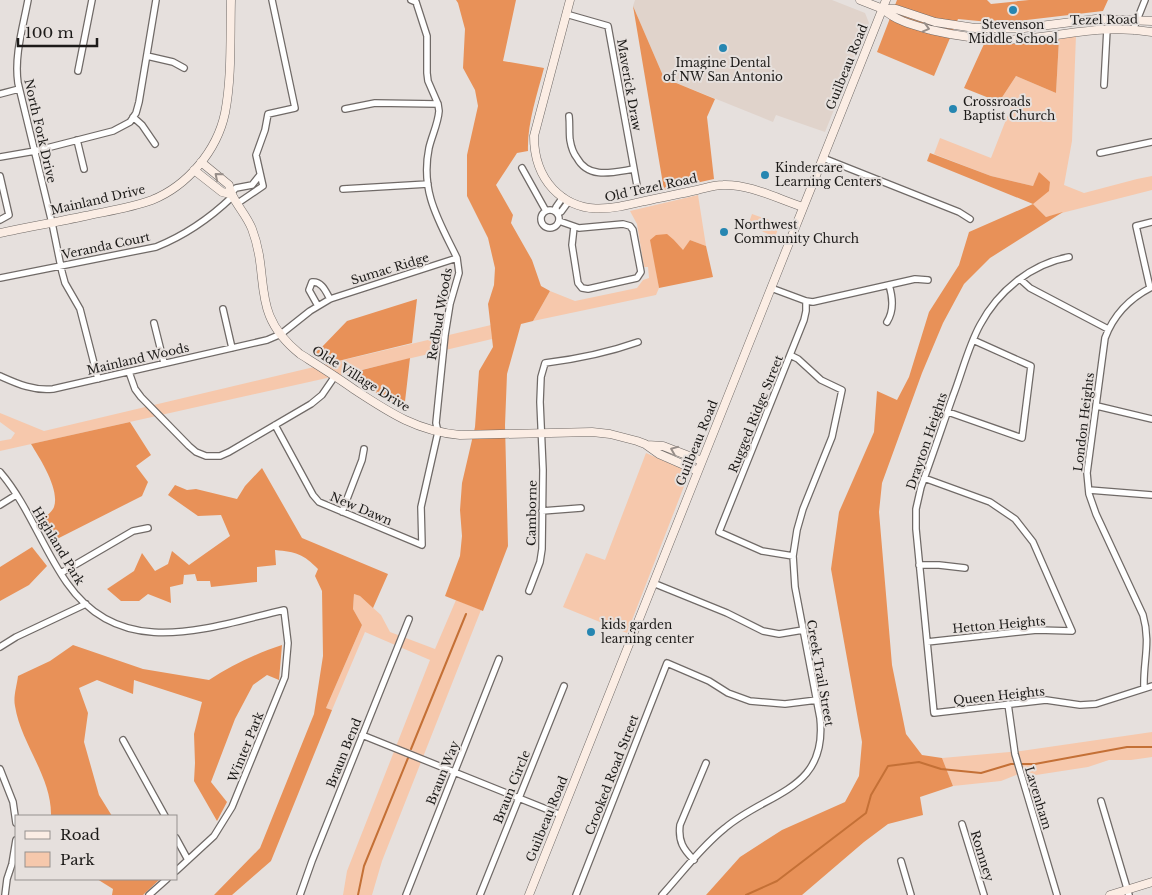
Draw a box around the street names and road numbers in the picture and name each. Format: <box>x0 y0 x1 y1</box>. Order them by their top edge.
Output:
street label: Tezel Road <box>1070 11 1138 28</box>
street label: Guilbeau Road <box>822 22 871 112</box>
street label: Maverick Draw <box>614 38 645 133</box>
street label: North Fork Drive <box>21 77 60 184</box>
street label: Old Tezel Road <box>603 170 699 205</box>
street label: Mainland Drive <box>49 181 147 218</box>
street label: Veranda Court <box>59 229 152 262</box>
street label: Sumac Ridge <box>349 249 431 288</box>
street label: Redbud Woods <box>424 266 455 361</box>
street label: Mainland Woods <box>85 339 190 378</box>
street label: Olde Village Drive <box>310 342 413 415</box>
street label: Rugged Ridge Street <box>725 352 786 475</box>
street label: London Heights <box>1070 372 1097 472</box>
street label: Drayton Heights <box>903 390 950 491</box>
street label: Guilbeau Road <box>672 398 721 488</box>
street label: Camborne <box>523 480 540 546</box>
street label: New Dawn <box>328 489 394 528</box>
street label: Highland Park <box>29 504 88 588</box>
street label: Hetton Heights <box>952 613 1046 636</box>
street label: Creek Trail Street <box>804 618 837 728</box>
street label: Queen Heights <box>952 683 1046 708</box>
street label: Winter Park <box>224 709 267 785</box>
street label: Crooked Road Street <box>582 712 642 837</box>
street label: Braun Bend <box>323 716 364 790</box>
street label: Braun Way <box>423 738 462 807</box>
street label: Braun Circle <box>490 748 533 826</box>
street label: Lavenham <box>1022 765 1055 831</box>
street label: Guilbeau Road <box>522 774 571 864</box>
street label: Romney <box>968 828 997 884</box>

